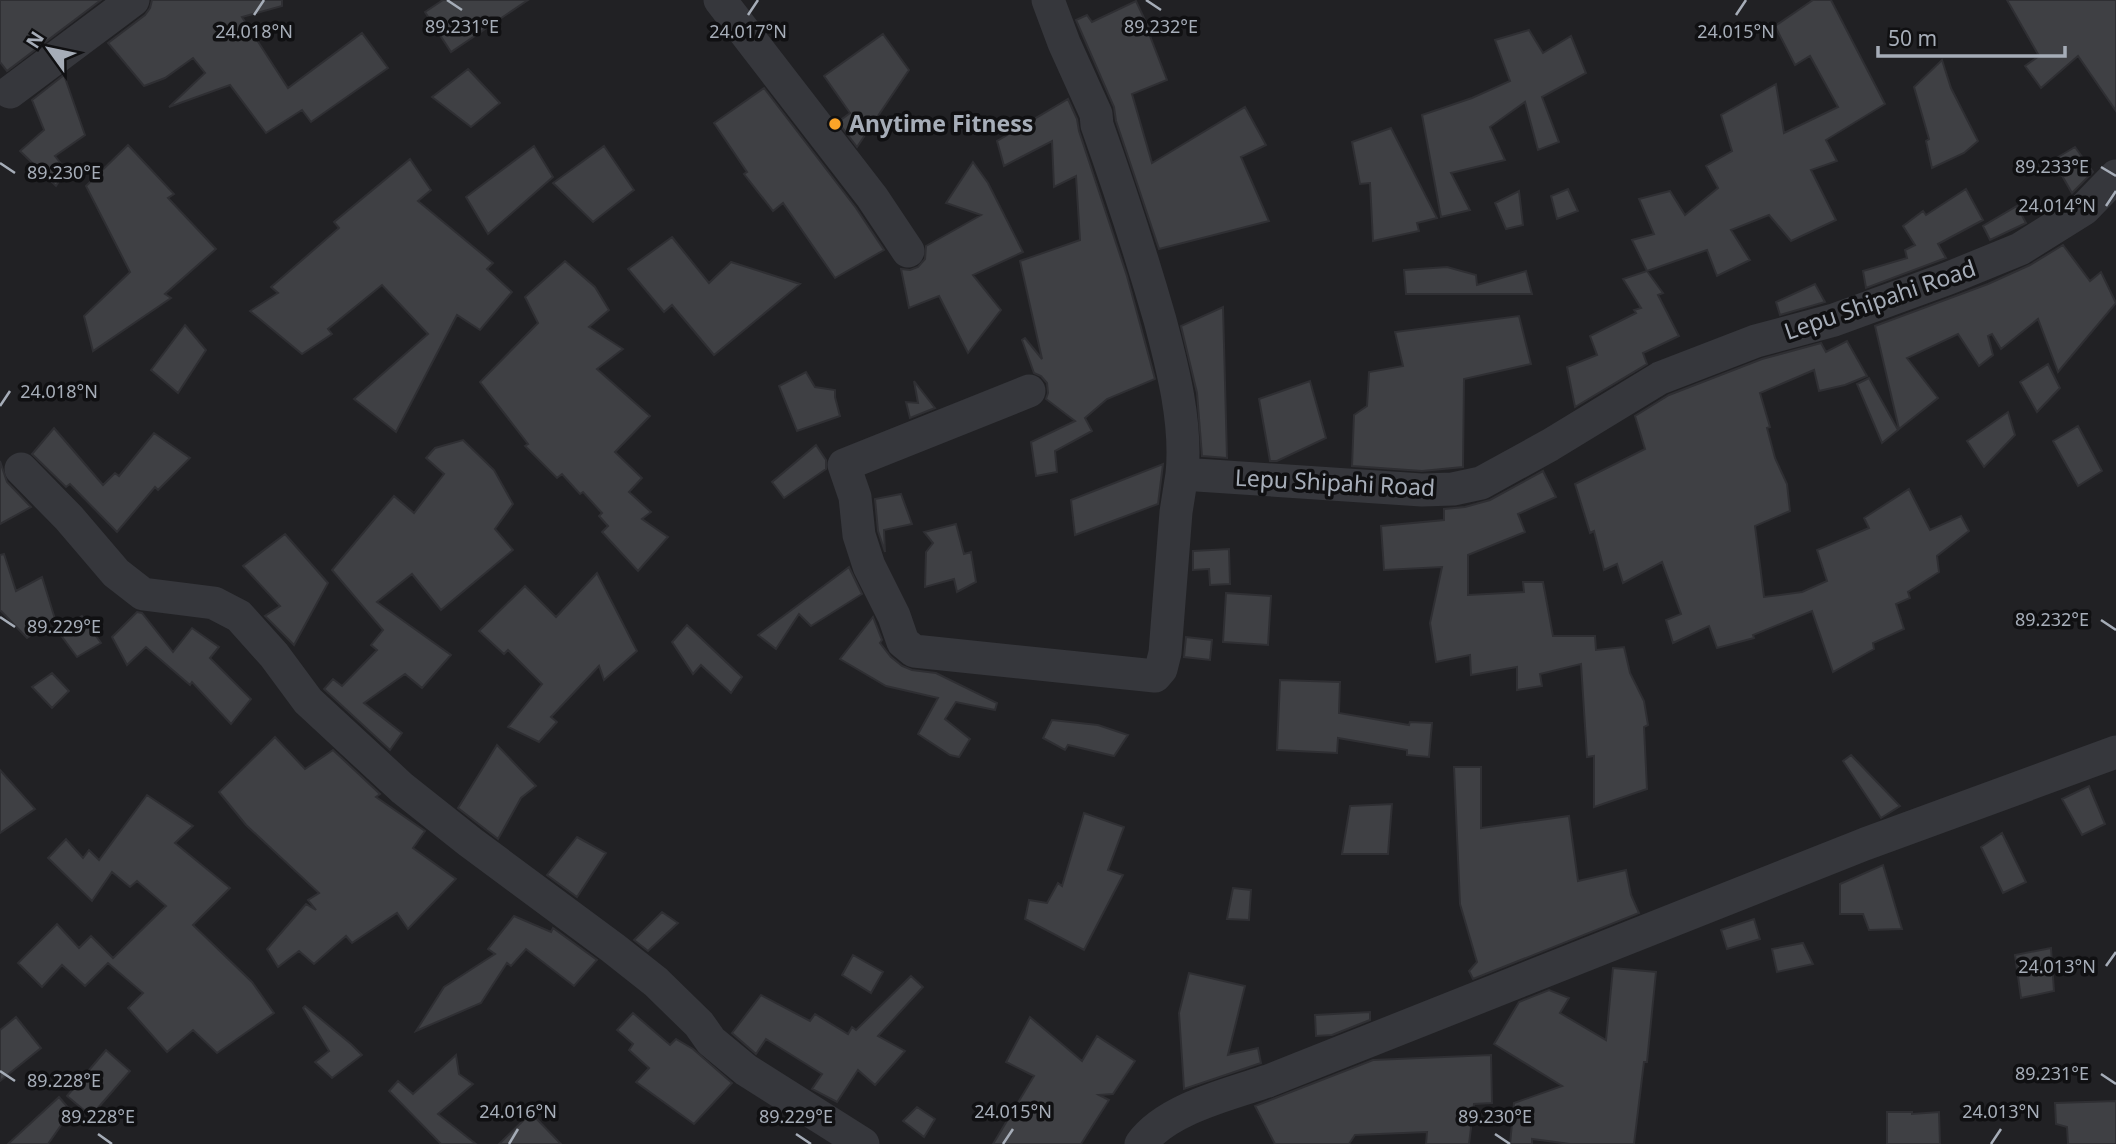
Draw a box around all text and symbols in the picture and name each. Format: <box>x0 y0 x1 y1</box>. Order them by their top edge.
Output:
north arrow <box>14 14 84 84</box>
text: 89.231°E <box>425 14 499 38</box>
text: 89.232°E <box>1124 14 1198 38</box>
scale bar <box>1878 14 2065 58</box>
text: 24.018°N <box>215 19 293 43</box>
text: 24.017°N <box>709 19 787 43</box>
text: 24.015°N <box>1697 19 1775 43</box>
text: 50 m <box>1888 24 1937 52</box>
text: N <box>20 26 50 53</box>
place label: Anytime Fitness <box>849 107 1033 139</box>
marker: Anytime Fitness <box>827 116 843 132</box>
text: 89.233°E <box>2015 154 2089 178</box>
text: 89.230°E <box>27 160 101 184</box>
text: 24.014°N <box>2018 193 2096 217</box>
street label: Lepu Shipahi Road <box>1780 251 1980 347</box>
text: 24.018°N <box>20 379 98 403</box>
street label: Lepu Shipahi Road <box>1234 461 1436 503</box>
text: 89.232°E <box>2015 607 2089 631</box>
text: 89.229°E <box>27 614 101 638</box>
text: 24.013°N <box>2018 954 2096 978</box>
text: 89.231°E <box>2015 1061 2089 1085</box>
text: 89.228°E <box>27 1068 101 1092</box>
text: 24.016°N <box>479 1099 557 1123</box>
text: 24.015°N <box>974 1099 1052 1123</box>
text: 24.013°N <box>1962 1099 2040 1123</box>
text: 89.228°E <box>61 1104 135 1128</box>
text: 89.229°E <box>759 1104 833 1128</box>
text: 89.230°E <box>1458 1104 1532 1128</box>

